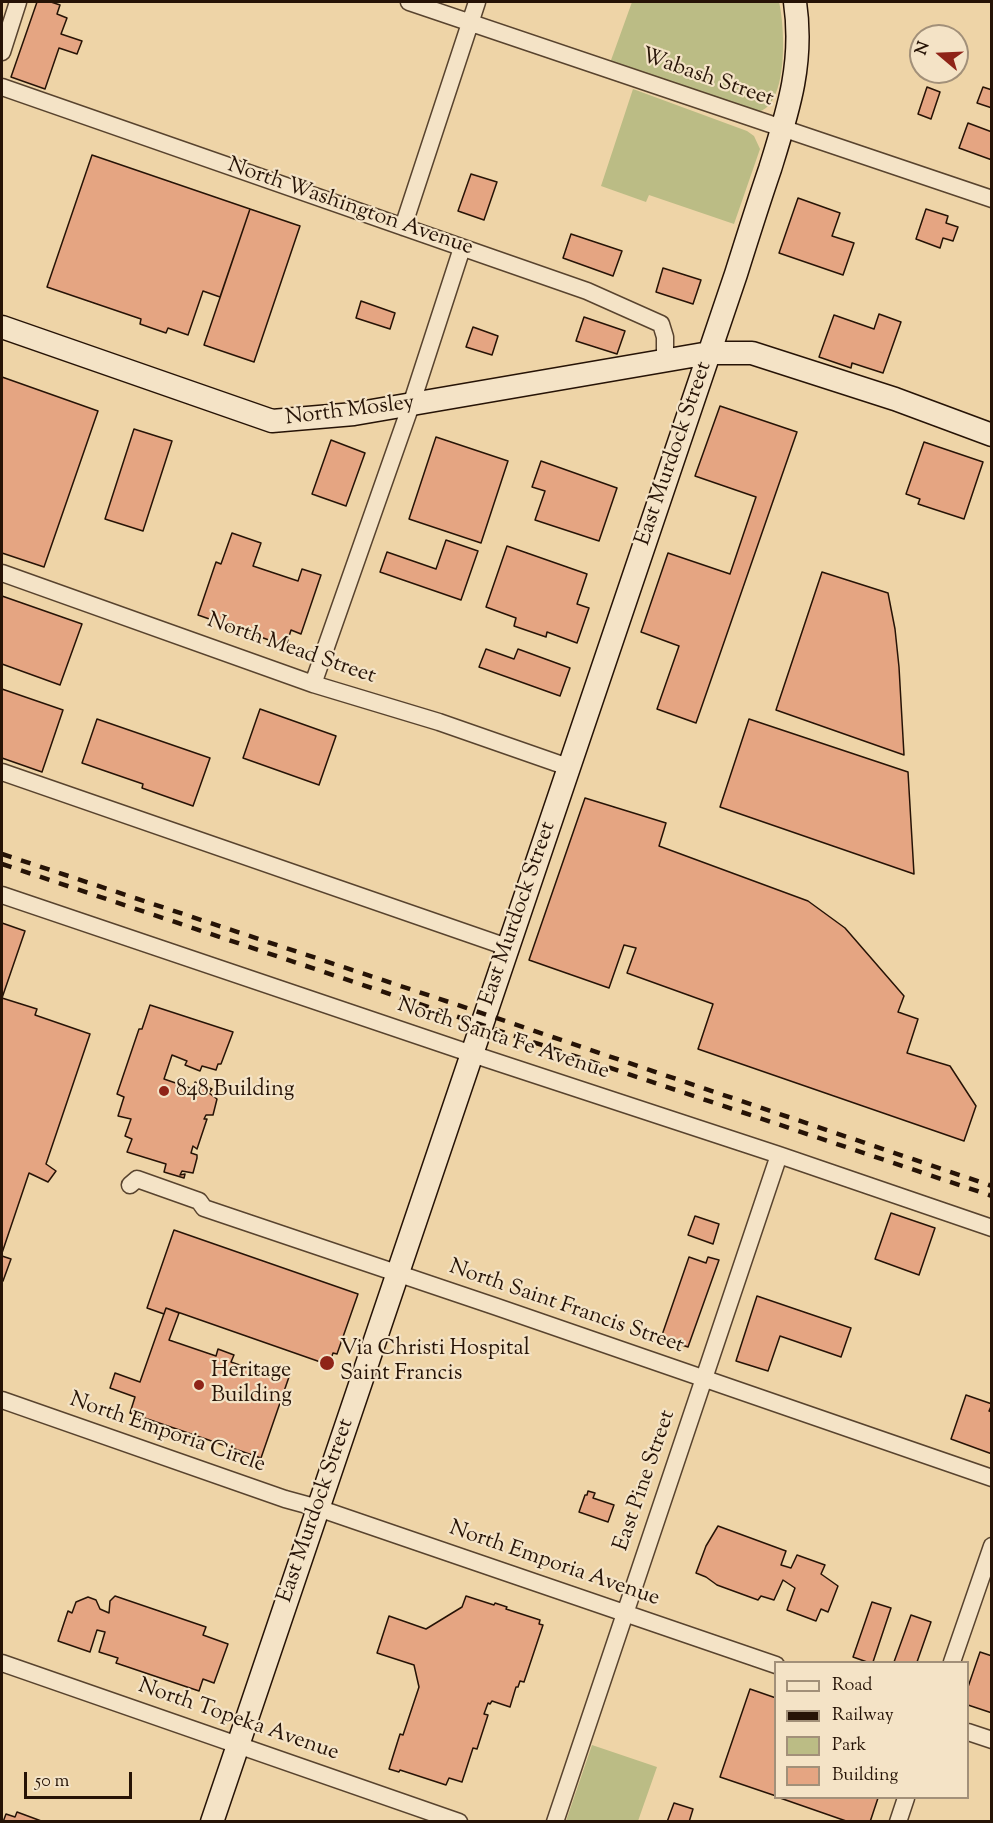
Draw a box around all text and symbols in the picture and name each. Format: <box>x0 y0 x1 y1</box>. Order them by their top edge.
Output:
north arrow <box>909 24 969 84</box>
text: N <box>910 39 936 58</box>
street label: Wabash Street <box>637 44 777 114</box>
street label: North Washington Avenue <box>224 154 476 262</box>
street label: East Murdock Street <box>631 359 719 549</box>
street label: North Mosley <box>284 391 416 433</box>
street label: North Mead Street <box>203 609 379 691</box>
street label: East Murdock Street <box>475 819 563 1009</box>
street label: North Santa Fe Avenue <box>394 993 612 1087</box>
place label: 848 Building <box>176 1078 294 1104</box>
marker: 848 Building <box>157 1084 171 1098</box>
street label: North Saint Francis Street <box>445 1255 687 1361</box>
place label: Via Christi Hospital Saint Francis <box>340 1337 530 1388</box>
marker: Via Christi Hospital Saint Francis <box>318 1354 336 1372</box>
place label: Heritage Building <box>211 1359 292 1410</box>
marker: Heritage Building <box>192 1378 206 1392</box>
street label: North Emporia Circle <box>66 1388 268 1480</box>
street label: East Pine Street <box>610 1407 682 1555</box>
street label: East Murdock Street <box>273 1416 361 1606</box>
street label: North Emporia Avenue <box>445 1517 663 1613</box>
legend <box>774 1661 969 1799</box>
text: Road <box>832 1673 872 1699</box>
street label: North Topeka Avenue <box>134 1674 342 1768</box>
text: Railway <box>832 1703 894 1729</box>
text: Park <box>832 1733 866 1759</box>
scale bar <box>27 1760 135 1798</box>
text: Building <box>832 1763 898 1789</box>
text: 50 m <box>35 1769 69 1795</box>

